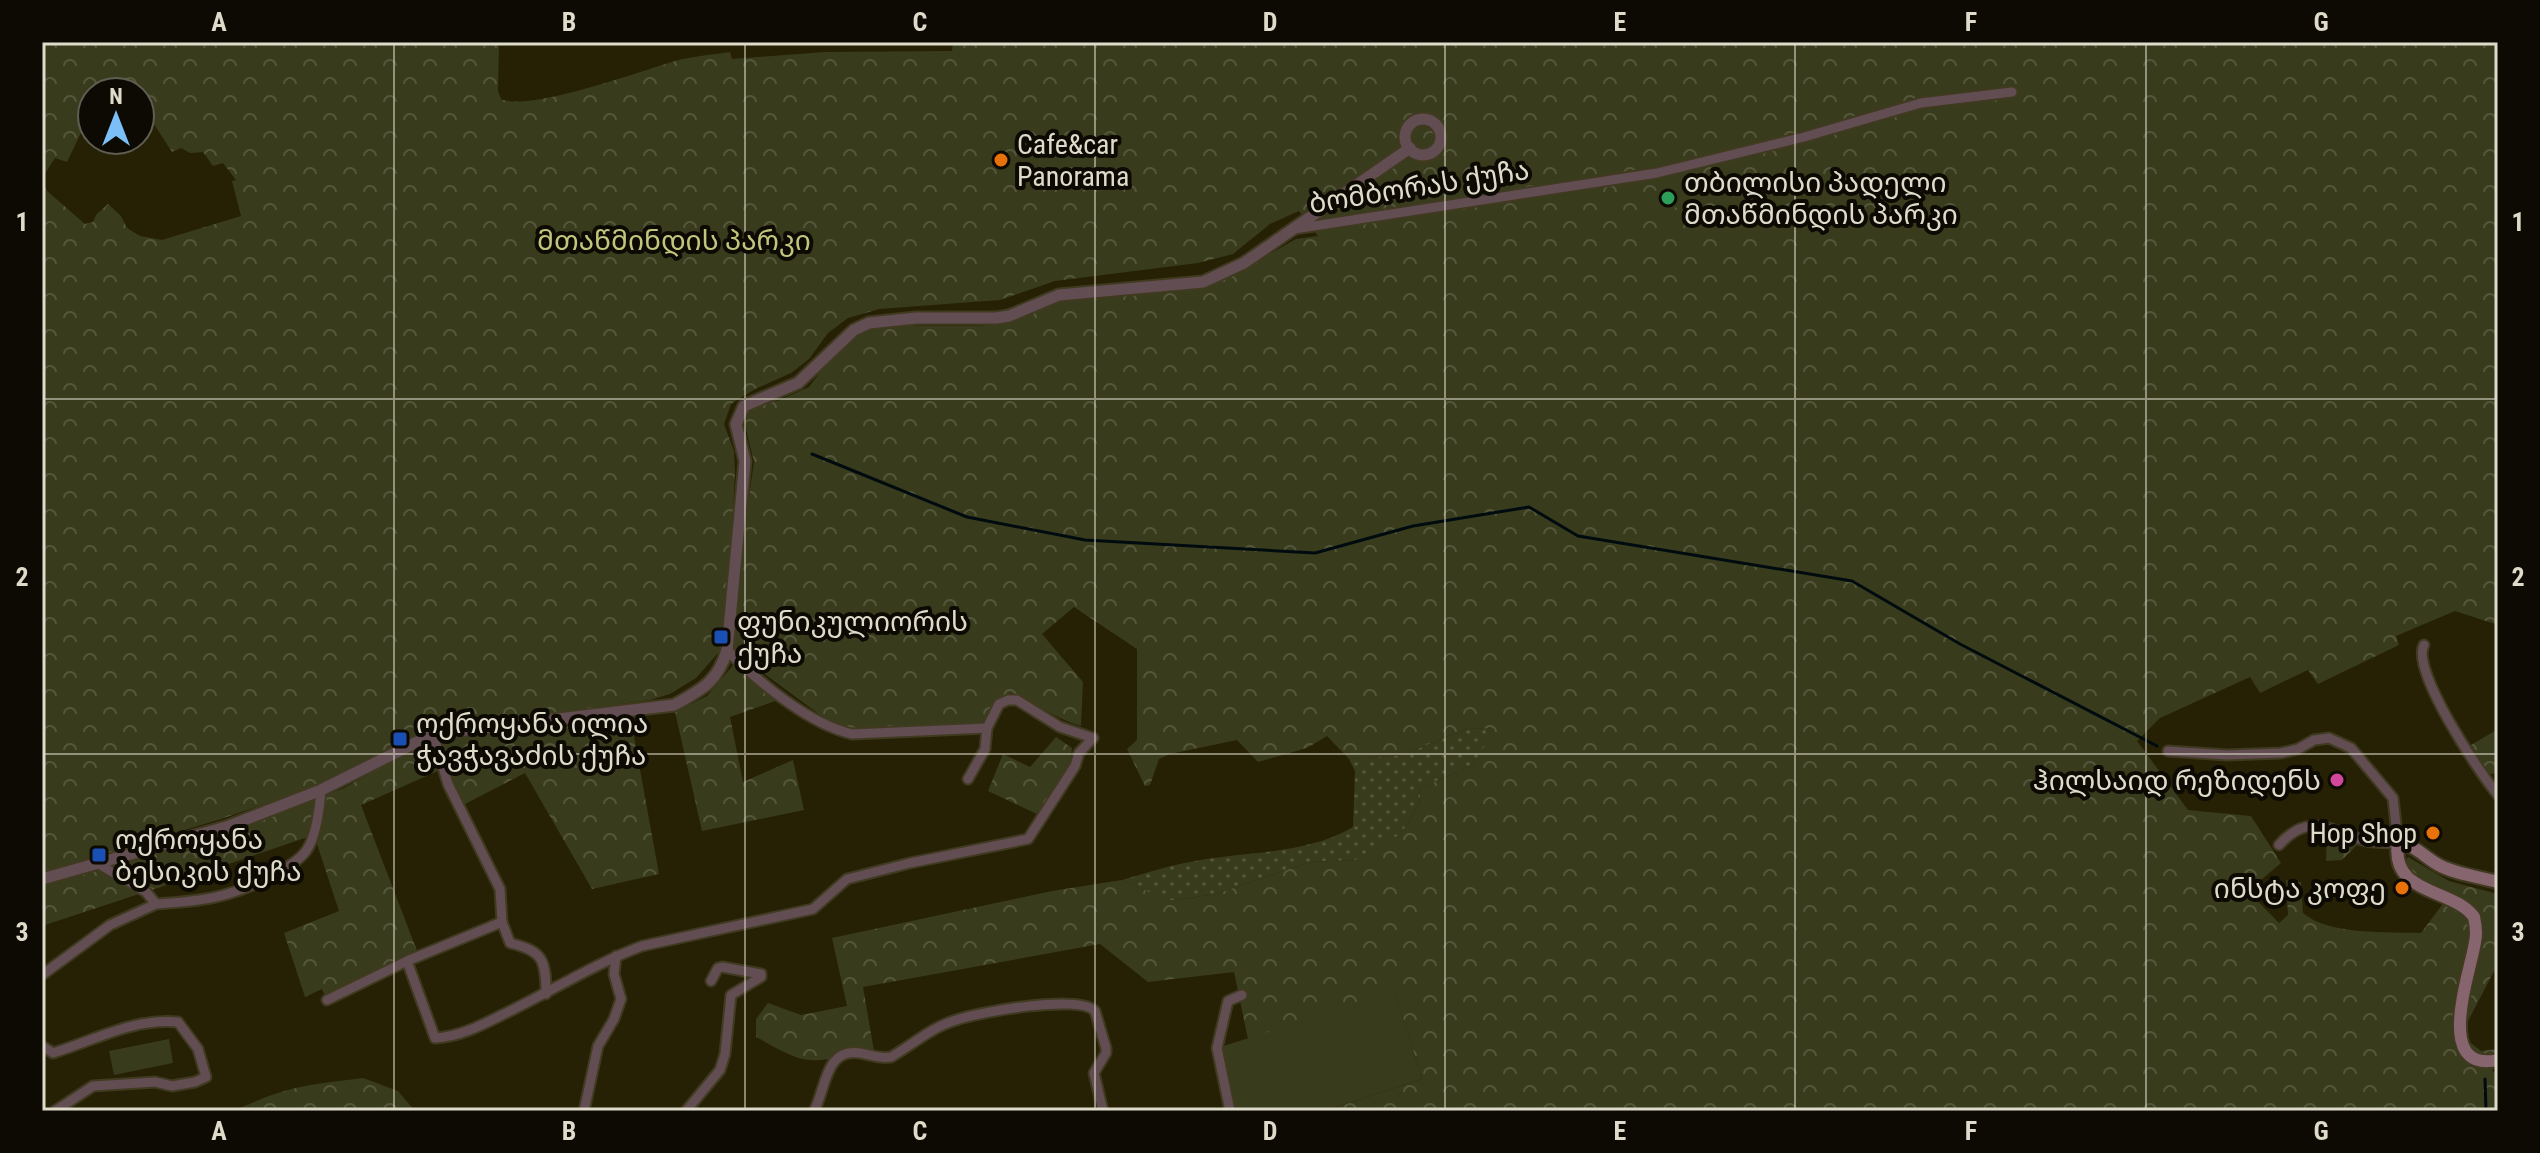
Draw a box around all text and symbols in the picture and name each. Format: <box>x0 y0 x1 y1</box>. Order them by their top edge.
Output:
text: A <box>211 7 227 37</box>
text: B <box>562 7 576 37</box>
text: C <box>913 7 928 37</box>
text: D <box>1263 7 1277 37</box>
text: E <box>1614 7 1627 37</box>
text: F <box>1965 7 1977 37</box>
text: G <box>2313 7 2329 37</box>
north arrow <box>76 76 156 156</box>
text: N <box>109 84 123 109</box>
place label: Cafe&car Panorama <box>1017 128 1129 193</box>
marker: Cafe&car Panorama <box>992 151 1010 169</box>
street label: ბომბორას ქუჩა <box>1307 153 1532 220</box>
place label: თბილისი პადელი მთაწმინდის პარკი <box>1684 166 1958 231</box>
marker: თბილისი პადელი მთაწმინდის პარკი <box>1659 189 1677 207</box>
text: 1 <box>15 207 29 237</box>
text: 1 <box>2511 207 2525 237</box>
park label: მთაწმინდის პარკი <box>537 224 811 257</box>
text: 2 <box>15 562 29 592</box>
text: 2 <box>2511 562 2525 592</box>
place label: ფუნიკულიორის ქუჩა <box>737 605 968 670</box>
marker: ფუნიკულიორის ქუჩა <box>712 628 730 646</box>
place label: ოქროყანა ილია ჭავჭავაძის ქუჩა <box>416 707 648 772</box>
marker: ოქროყანა ილია ჭავჭავაძის ქუჩა <box>391 730 409 748</box>
place label: ჰილსაიდ რეზიდენს <box>2033 764 2321 797</box>
marker: ჰილსაიდ რეზიდენს <box>2328 771 2346 789</box>
place label: Hop Shop <box>2309 817 2417 850</box>
place label: ოქროყანა ბესიკის ქუჩა <box>115 823 302 888</box>
marker: Hop Shop <box>2424 824 2442 842</box>
marker: ოქროყანა ბესიკის ქუჩა <box>90 846 108 864</box>
place label: ინსტა კოფე <box>2214 872 2386 905</box>
marker: ინსტა კოფე <box>2393 879 2411 897</box>
text: 3 <box>15 917 29 947</box>
text: 3 <box>2511 917 2525 947</box>
text: A <box>211 1116 227 1146</box>
text: B <box>562 1116 576 1146</box>
text: C <box>913 1116 928 1146</box>
text: D <box>1263 1116 1277 1146</box>
text: E <box>1614 1116 1627 1146</box>
text: F <box>1965 1116 1977 1146</box>
text: G <box>2313 1116 2329 1146</box>

